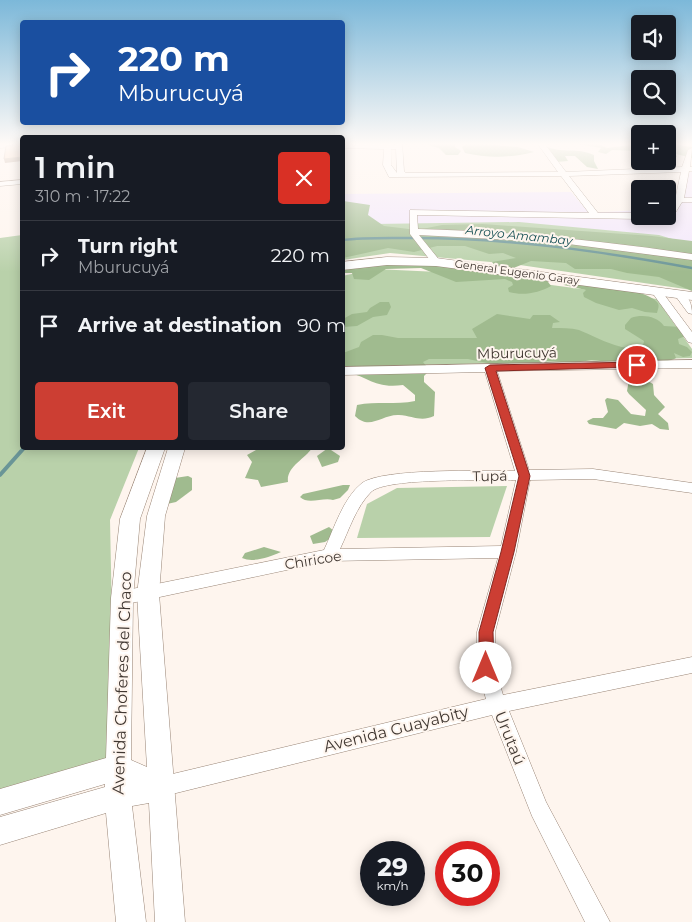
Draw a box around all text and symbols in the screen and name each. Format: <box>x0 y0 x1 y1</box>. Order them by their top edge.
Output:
map controls <box>631 15 676 225</box>
button: sound <box>631 15 676 60</box>
text: 220 m <box>118 37 230 80</box>
icon: right <box>35 40 100 105</box>
button: search <box>631 70 676 115</box>
text: Mburucuyá <box>118 80 244 107</box>
button: + <box>631 125 676 170</box>
text: 1 min <box>35 149 116 186</box>
button: close <box>278 152 330 204</box>
button: − <box>631 180 676 225</box>
text: 310 m · 17:22 <box>35 187 130 206</box>
water label: Arroyo Amambay <box>464 222 575 248</box>
text: Turn right <box>78 235 178 258</box>
icon: right <box>35 242 63 270</box>
text: 220 m <box>271 244 330 267</box>
street label: General Eugenio Garay <box>454 256 580 288</box>
text: Mburucuyá <box>78 258 170 277</box>
icon: arrive <box>35 312 63 340</box>
text: Arrive at destination <box>78 314 282 337</box>
text: 90 m <box>297 314 346 337</box>
street label: Mburucuyá <box>477 343 557 363</box>
pin <box>616 344 658 386</box>
icon: arrive <box>623 351 651 379</box>
button: Exit <box>35 382 178 440</box>
button: Share <box>188 382 330 440</box>
street label: Tupá <box>472 467 508 485</box>
street label: Chiricoe <box>283 547 343 573</box>
street label: Avenida Choferes del Chaco <box>109 571 135 795</box>
position arrow <box>459 641 511 693</box>
street label: Avenida Guayabity <box>322 702 471 756</box>
street label: Urutaú <box>491 708 529 768</box>
speed limit sign: 30 <box>435 841 500 906</box>
text: 29 <box>377 852 408 882</box>
text: km/h <box>376 878 409 893</box>

